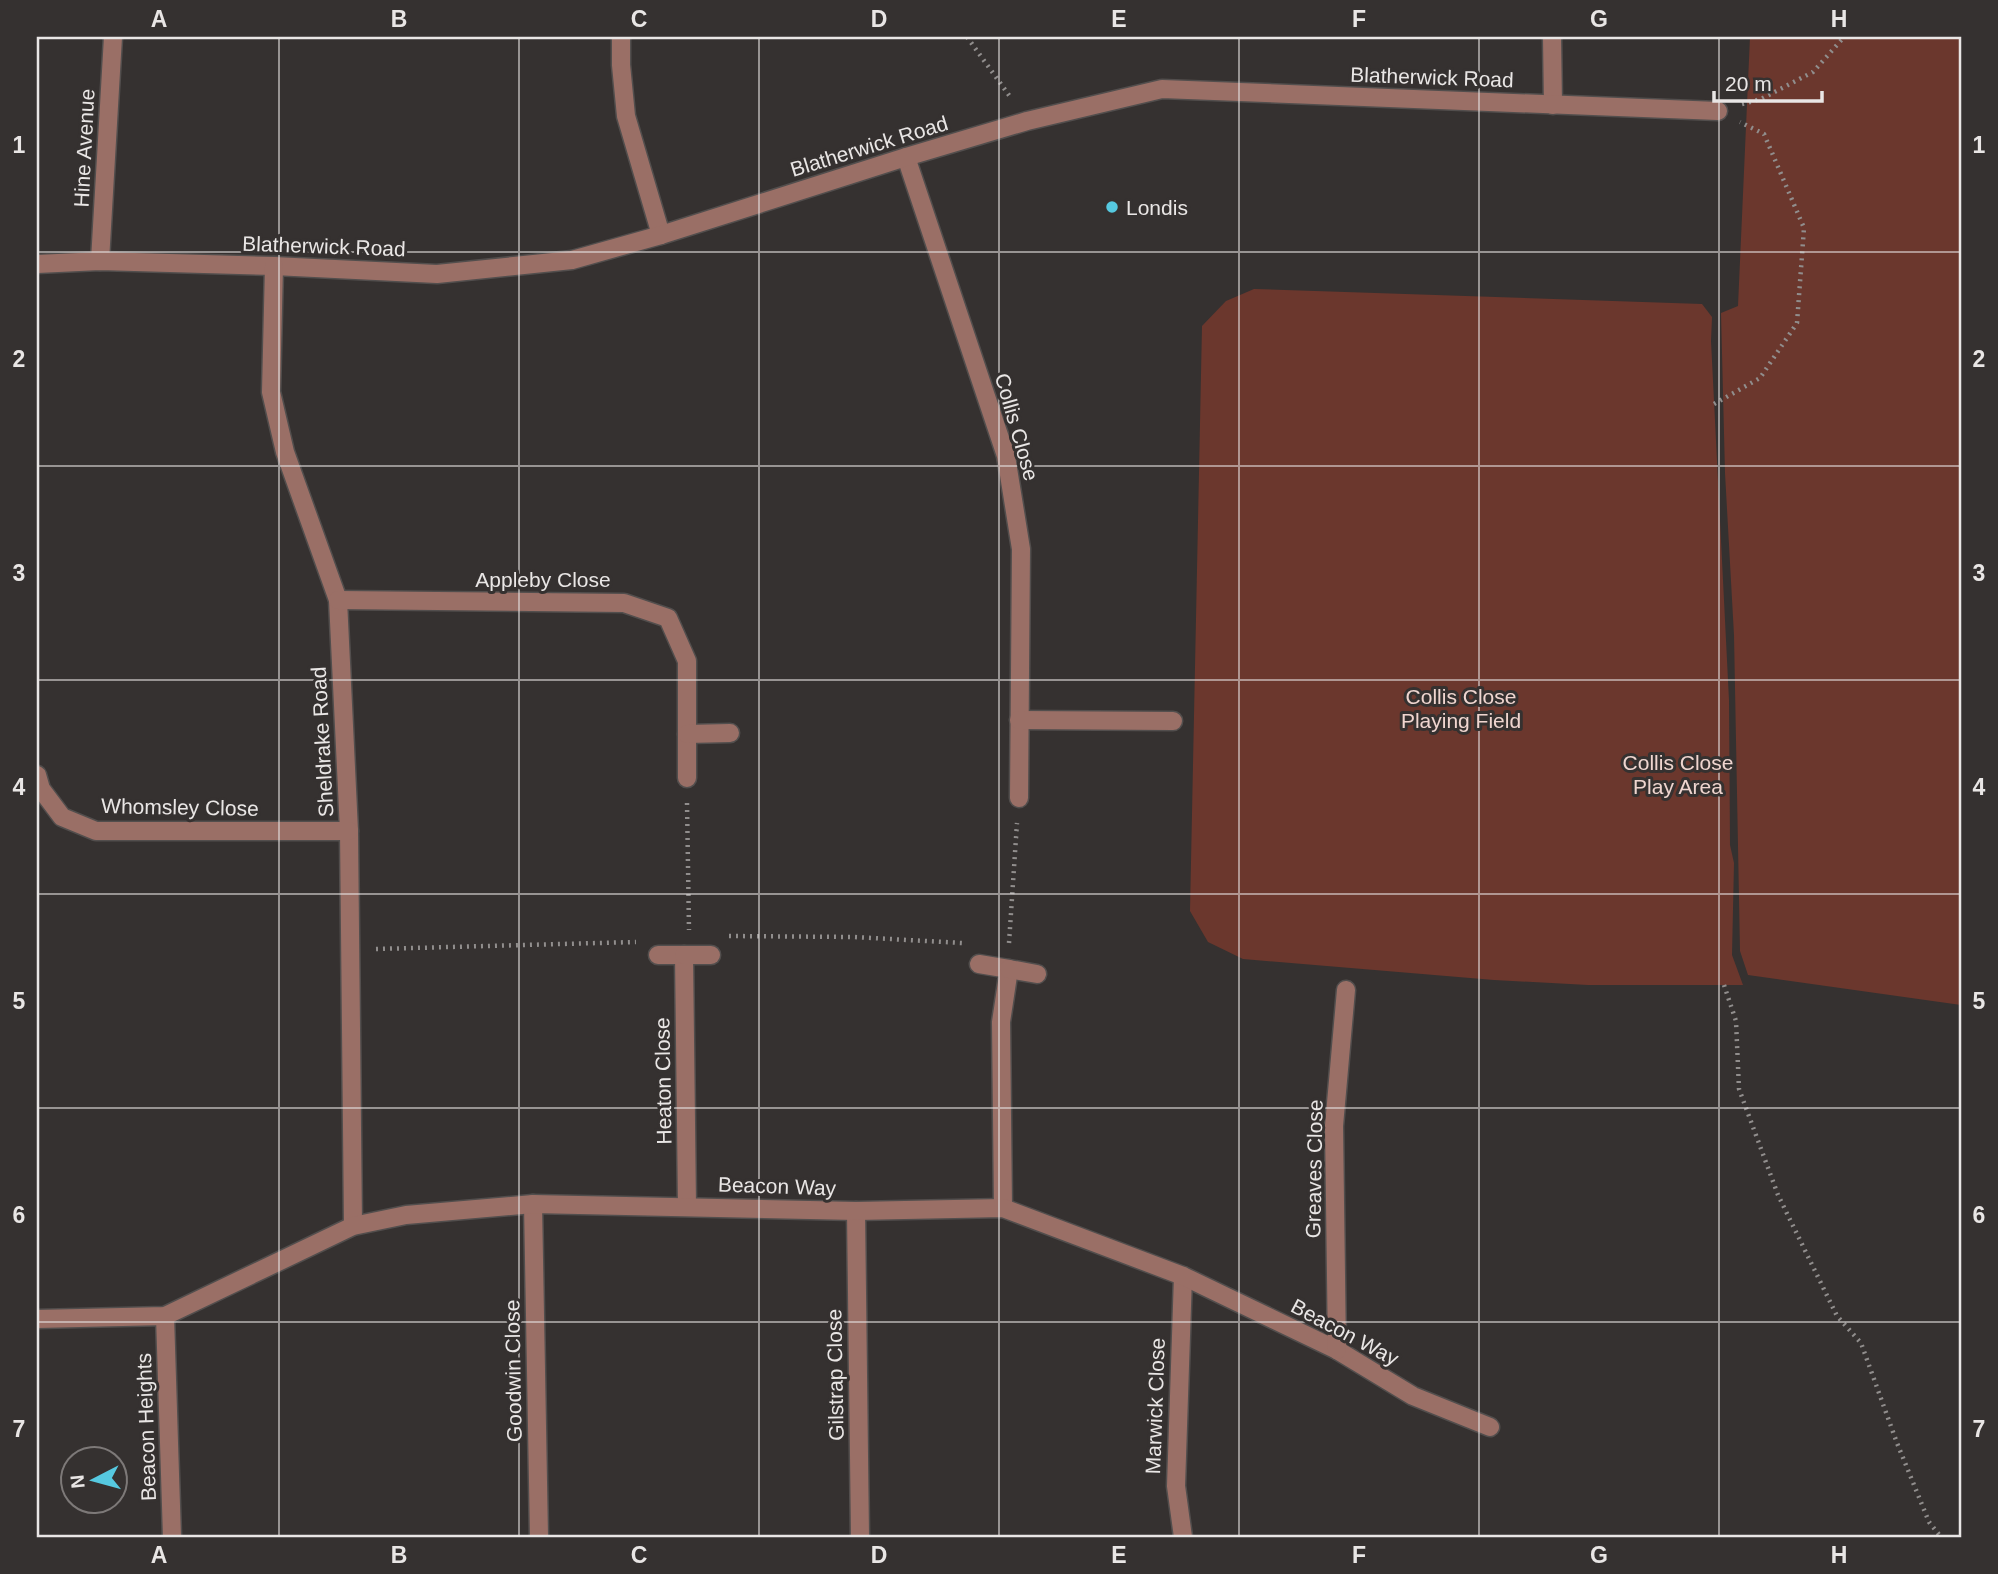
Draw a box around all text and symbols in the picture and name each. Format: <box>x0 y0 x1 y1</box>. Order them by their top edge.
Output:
text: A <box>151 6 167 32</box>
text: B <box>391 6 407 32</box>
text: C <box>631 6 647 32</box>
text: D <box>871 6 887 32</box>
text: E <box>1111 6 1127 32</box>
text: F <box>1352 6 1366 32</box>
text: G <box>1590 6 1608 32</box>
text: H <box>1831 6 1847 32</box>
scale bar <box>1714 60 1823 104</box>
street label: Blatherwick Road <box>1350 63 1514 91</box>
text: 20 m <box>1725 72 1772 95</box>
street label: Hine Avenue <box>69 88 99 208</box>
street label: Blatherwick Road <box>788 111 950 181</box>
text: 1 <box>13 132 26 158</box>
text: 1 <box>1973 132 1986 158</box>
place label: Londis <box>1126 196 1188 219</box>
marker: Londis <box>1104 199 1120 215</box>
street label: Blatherwick Road <box>242 232 406 260</box>
text: 2 <box>13 346 25 372</box>
text: 2 <box>1973 346 1985 372</box>
street label: Collis Close <box>991 371 1043 483</box>
text: 3 <box>13 560 25 586</box>
text: 3 <box>1973 560 1985 586</box>
street label: Appleby Close <box>475 568 611 591</box>
street label: Sheldrake Road <box>307 666 337 818</box>
park label: Collis Close Playing Field <box>1401 685 1521 732</box>
park label: Collis Close Play Area <box>1623 751 1733 798</box>
text: 4 <box>13 774 26 800</box>
text: 4 <box>1973 774 1986 800</box>
street label: Whomsley Close <box>101 794 259 820</box>
text: 5 <box>13 988 26 1014</box>
text: 5 <box>1973 988 1986 1014</box>
street label: Heaton Close <box>650 1017 676 1145</box>
street label: Greaves Close <box>1301 1099 1327 1239</box>
street label: Beacon Way <box>717 1172 837 1200</box>
text: 6 <box>13 1202 25 1228</box>
text: 6 <box>1973 1202 1985 1228</box>
street label: Beacon Way <box>1287 1294 1403 1370</box>
street label: Goodwin Close <box>500 1300 526 1442</box>
street label: Gilstrap Close <box>822 1309 848 1441</box>
street label: Marwick Close <box>1141 1337 1169 1475</box>
street label: Beacon Heights <box>132 1353 160 1501</box>
text: 7 <box>13 1416 25 1442</box>
text: 7 <box>1973 1416 1985 1442</box>
north arrow <box>60 1444 130 1514</box>
text: N <box>66 1474 89 1490</box>
text: A <box>151 1542 167 1568</box>
text: B <box>391 1542 407 1568</box>
text: C <box>631 1542 647 1568</box>
text: D <box>871 1542 887 1568</box>
text: E <box>1111 1542 1127 1568</box>
text: F <box>1352 1542 1366 1568</box>
text: G <box>1590 1542 1608 1568</box>
text: H <box>1831 1542 1847 1568</box>

